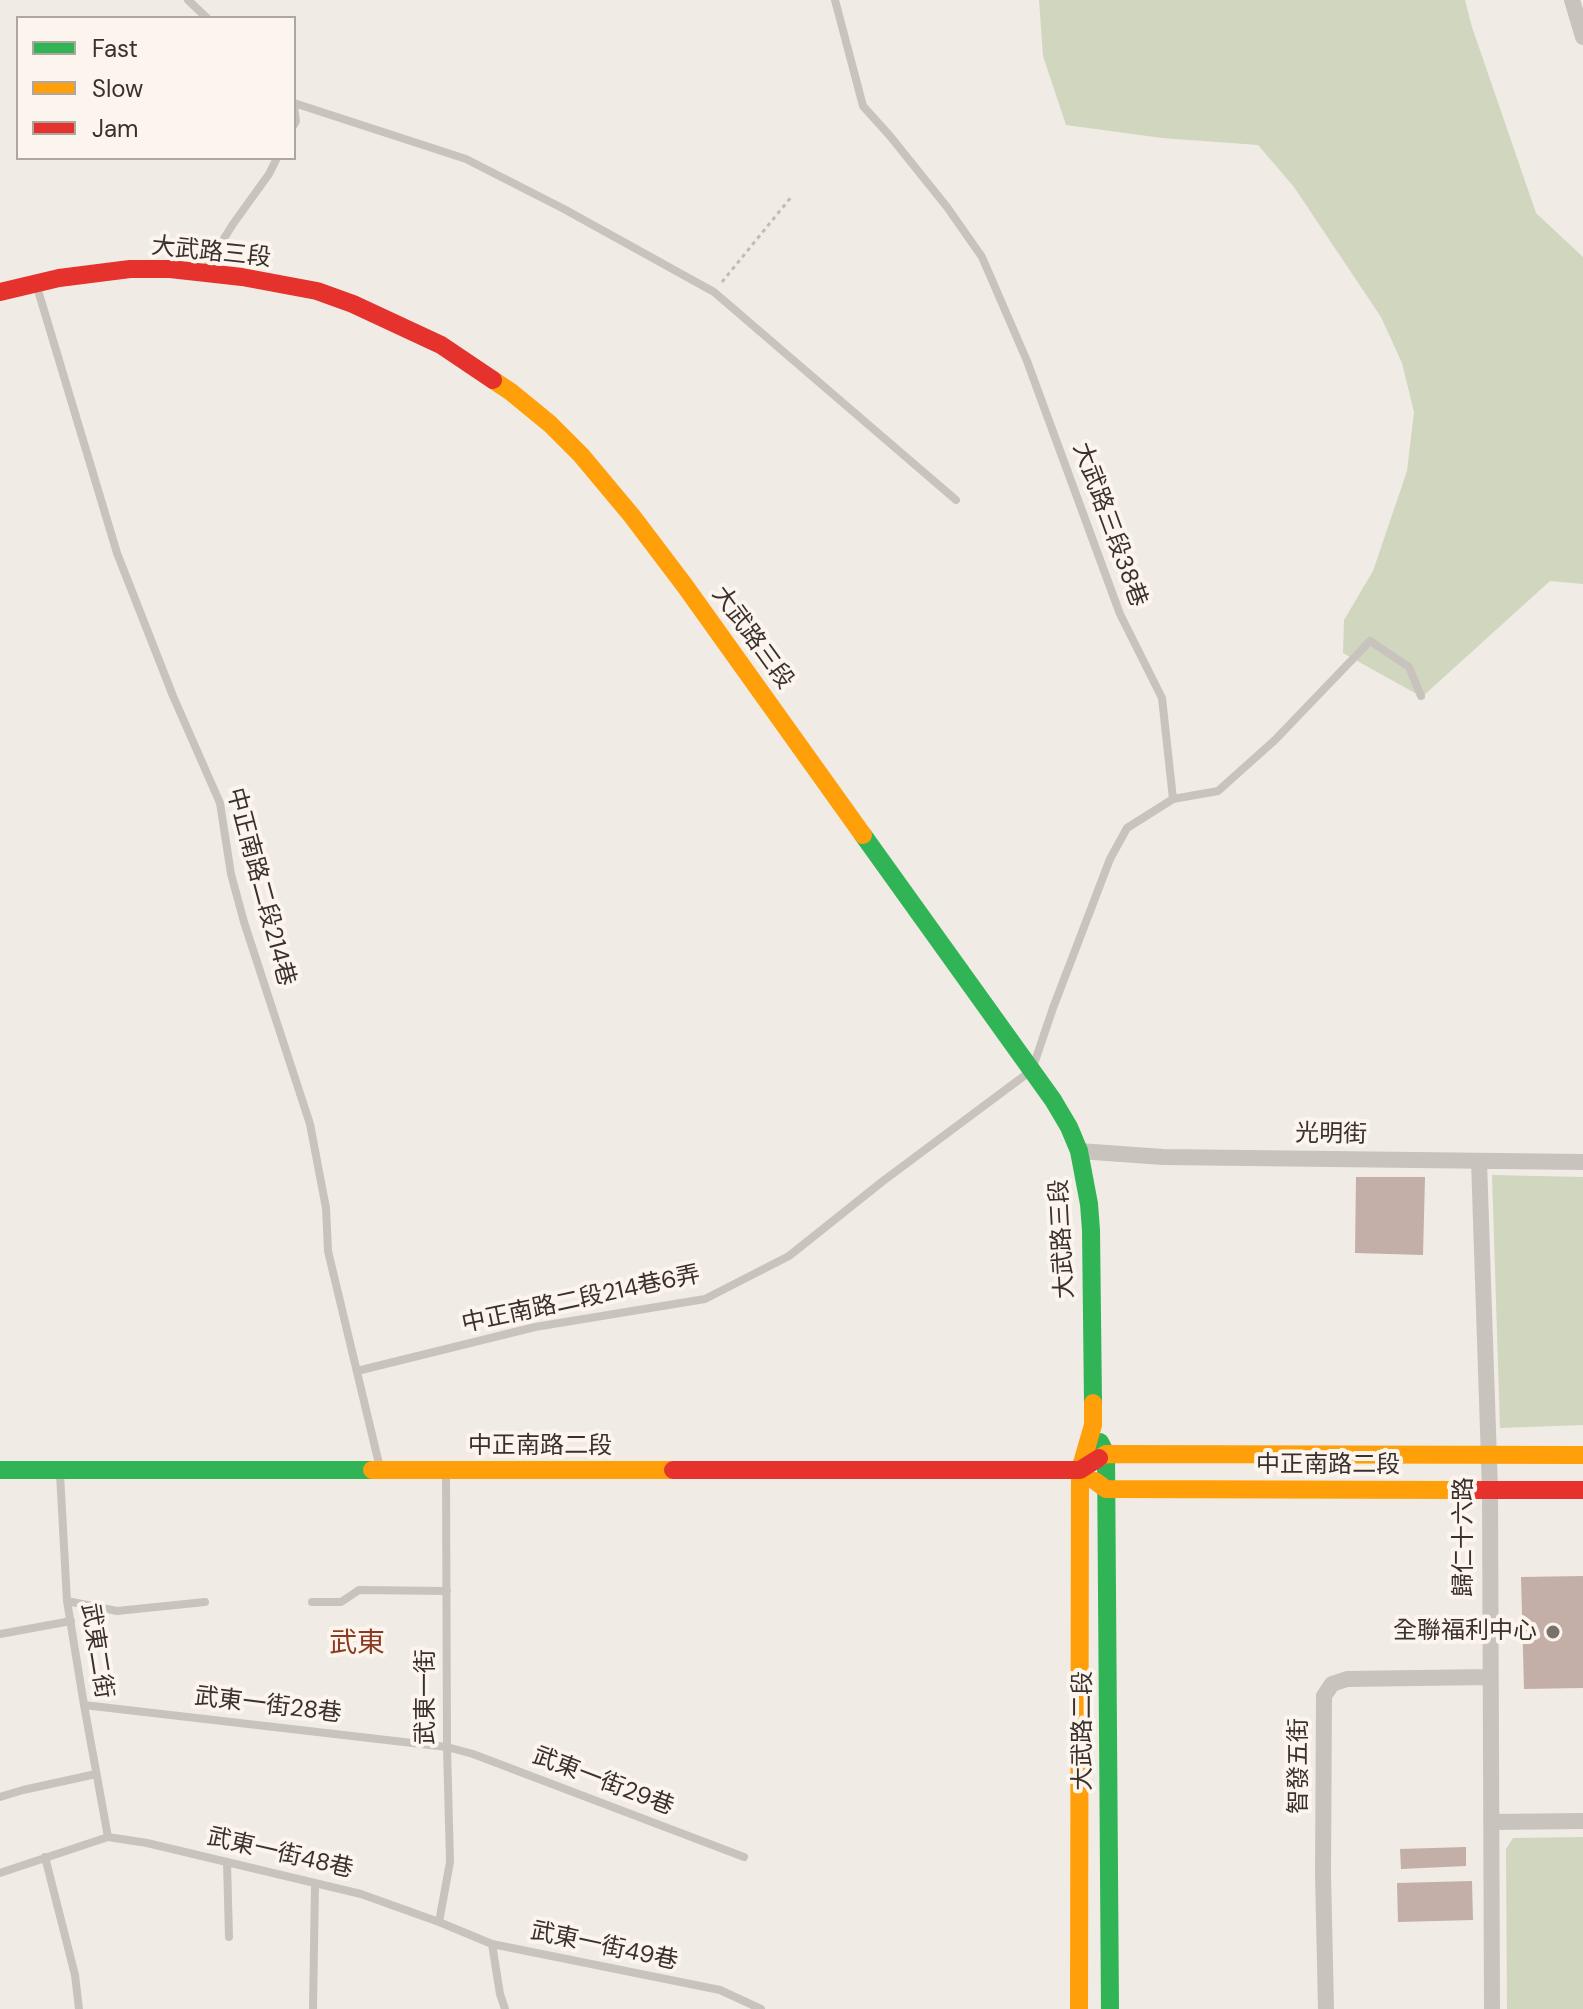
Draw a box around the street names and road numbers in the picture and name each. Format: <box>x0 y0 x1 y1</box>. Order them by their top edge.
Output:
street label: 大武路三段 <box>150 232 272 274</box>
street label: 大武路三段38巷 <box>1066 439 1152 611</box>
street label: 大武路三段 <box>705 581 799 695</box>
street label: 中正南路二段214巷 <box>220 785 300 989</box>
street label: 光明街 <box>1295 1120 1367 1150</box>
street label: 大武路三段 <box>1045 1178 1081 1300</box>
street label: 中正南路二段214巷6弄 <box>459 1261 703 1339</box>
street label: 中正南路二段 <box>468 1433 612 1461</box>
street label: 中正南路二段 <box>1256 1452 1400 1480</box>
street label: 歸仁十六路 <box>1451 1477 1479 1597</box>
street label: 武東二街 <box>74 1601 118 1701</box>
street label: 武東一街 <box>413 1649 441 1745</box>
street label: 大武路二段 <box>1070 1671 1098 1791</box>
street label: 武東一街28巷 <box>193 1683 343 1729</box>
street label: 智發五街 <box>1286 1718 1314 1814</box>
street label: 武東一街29巷 <box>528 1742 678 1822</box>
street label: 武東一街48巷 <box>204 1823 356 1885</box>
street label: 武東一街49巷 <box>528 1917 680 1977</box>

